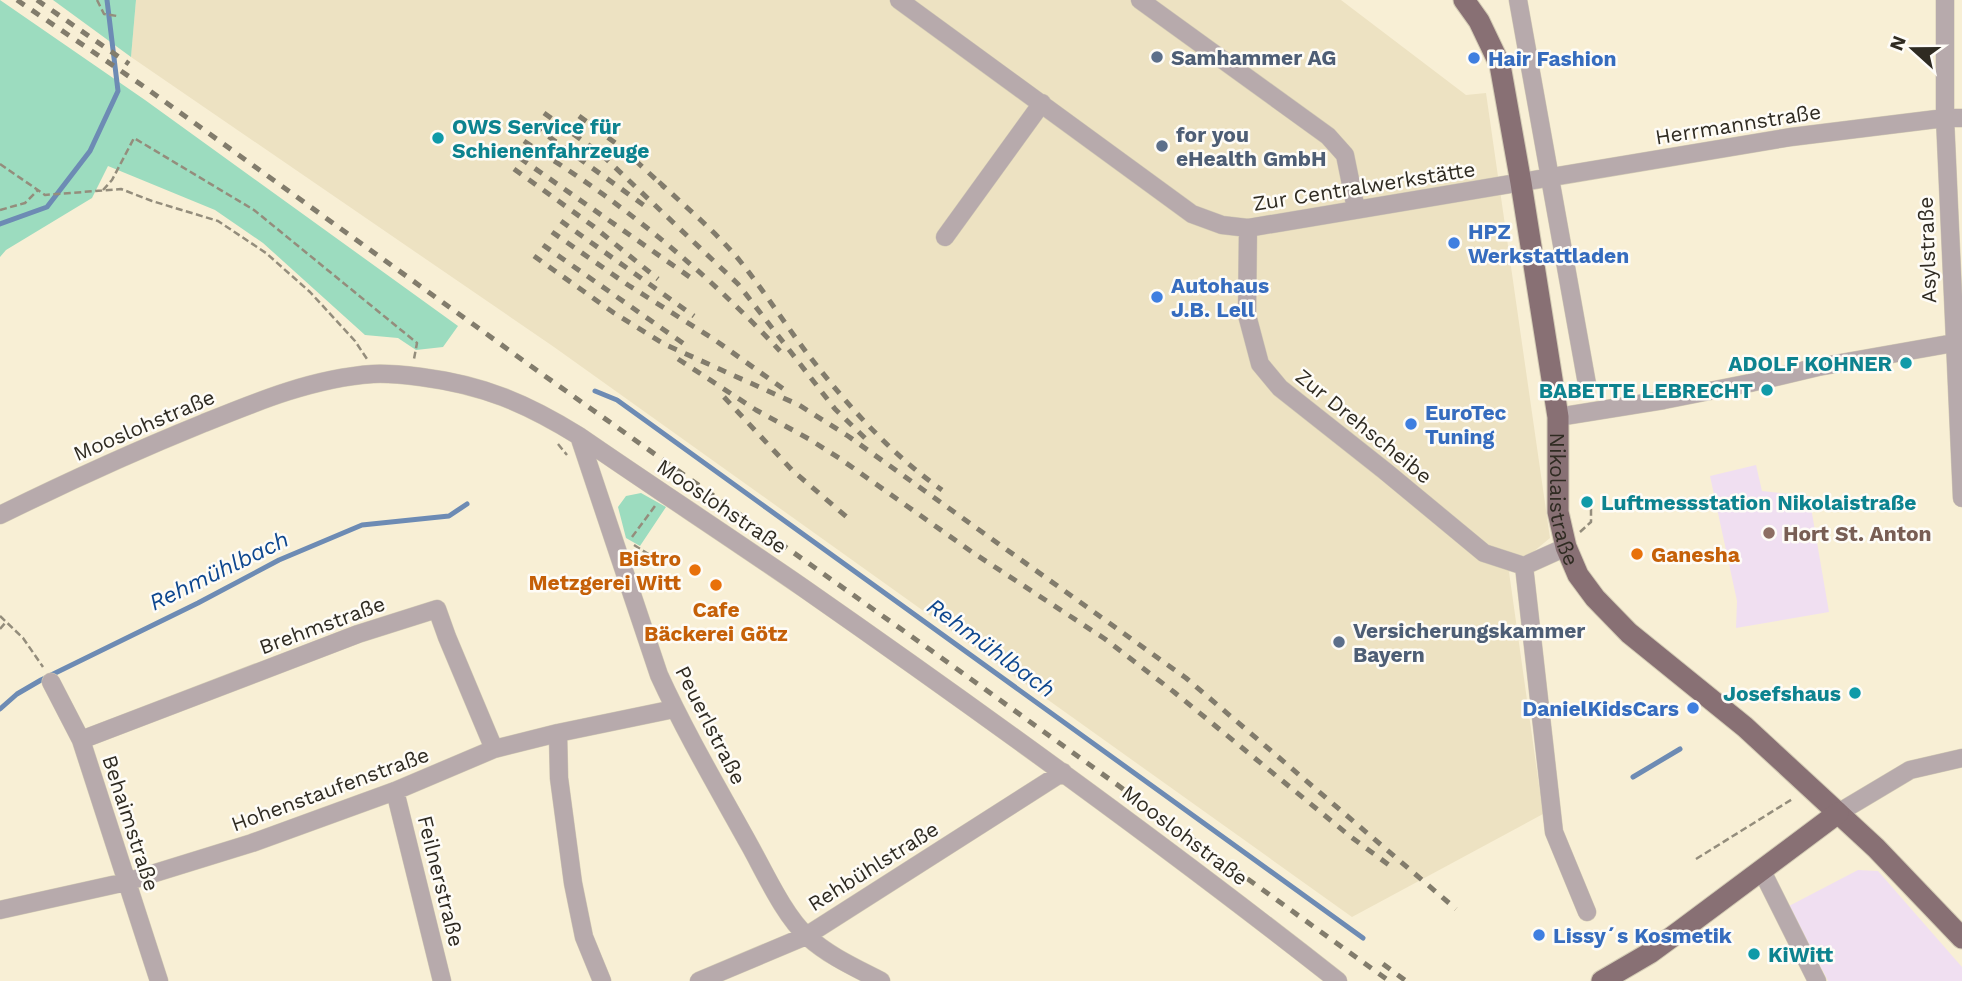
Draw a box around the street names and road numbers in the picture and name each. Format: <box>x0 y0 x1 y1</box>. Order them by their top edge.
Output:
street label: Herrmannstraße <box>1653 99 1823 149</box>
street label: Zur Centralwerkstätte <box>1251 156 1477 216</box>
street label: Asylstraße <box>1913 196 1941 304</box>
street label: Zur Drehscheibe <box>1291 363 1437 489</box>
street label: Mooslohstraße <box>70 384 218 466</box>
street label: Nikolaistraße <box>1546 433 1585 569</box>
street label: Mooslohstraße <box>652 453 792 559</box>
street label: Brehmstraße <box>256 591 388 659</box>
street label: Peuerlstraße <box>670 661 752 789</box>
street label: Hohenstaufenstraße <box>228 742 432 836</box>
street label: Behaimstraße <box>97 752 165 894</box>
street label: Mooslohstraße <box>1117 780 1253 890</box>
street label: Feilnerstraße <box>413 813 469 949</box>
street label: Rehbühlstraße <box>803 816 943 916</box>

